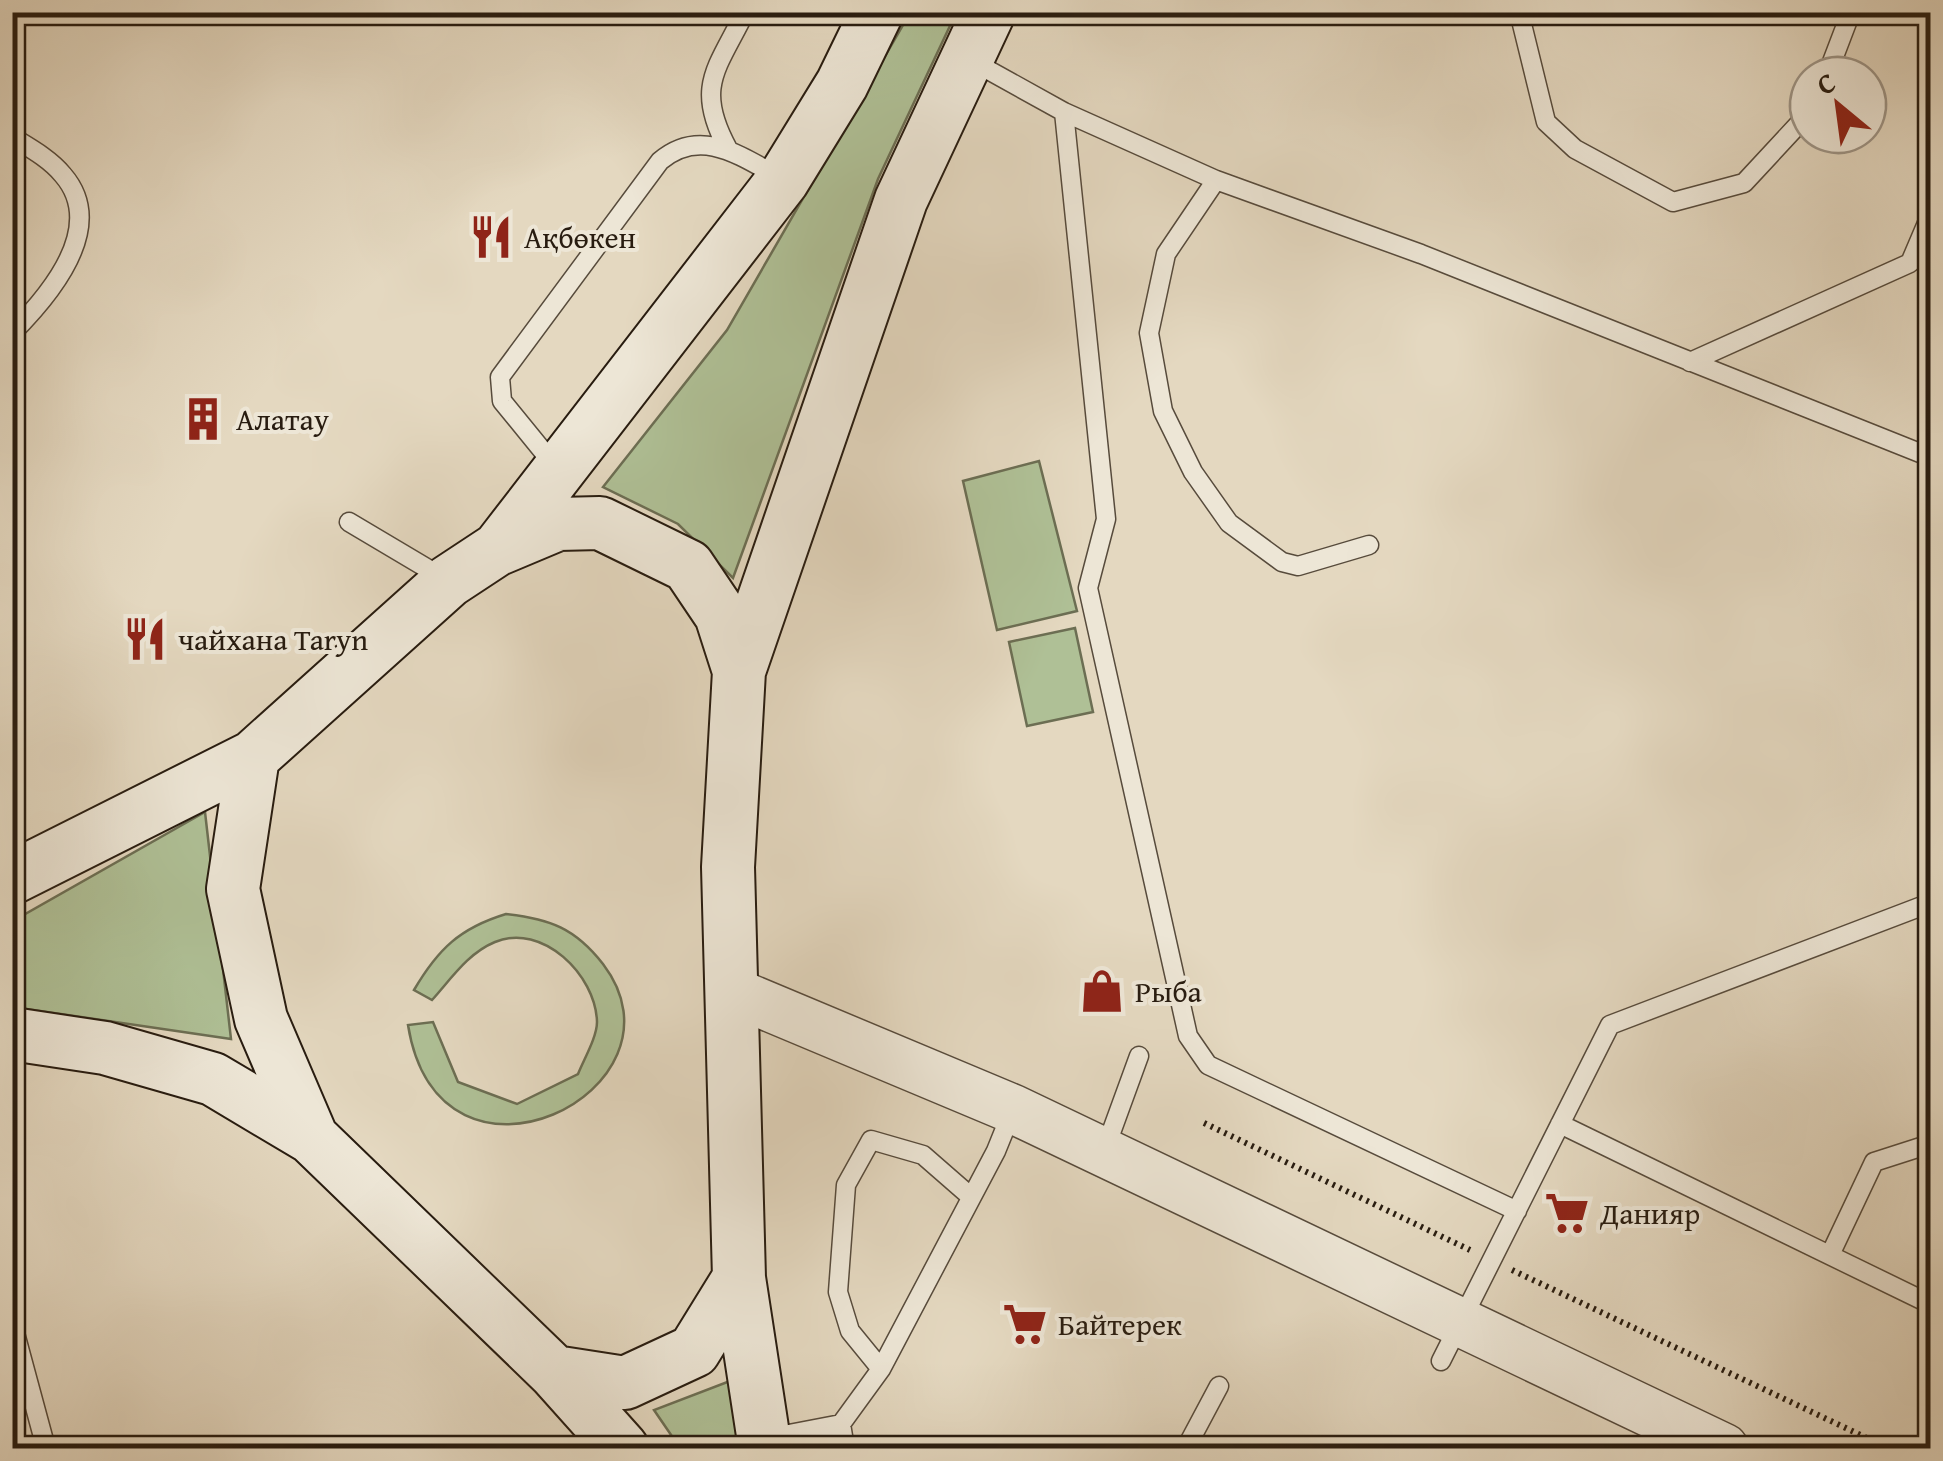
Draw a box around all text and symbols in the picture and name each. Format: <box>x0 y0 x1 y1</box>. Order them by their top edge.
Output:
north arrow <box>1788 55 1888 155</box>
text: С <box>1809 61 1843 104</box>
restaurant icon: Ақбөкен <box>467 213 515 261</box>
place label: Ақбөкен <box>524 215 636 259</box>
building icon: Алатау <box>179 395 227 443</box>
place label: Алатау <box>236 397 329 441</box>
restaurant icon: чайхана Taryn <box>121 615 169 663</box>
place label: чайхана Taryn <box>178 617 368 661</box>
shop icon: Рыба <box>1078 967 1126 1015</box>
place label: Рыба <box>1135 969 1203 1013</box>
supermarket icon: Данияр <box>1543 1189 1591 1237</box>
place label: Данияр <box>1599 1191 1700 1235</box>
supermarket icon: Байтерек <box>1001 1300 1049 1348</box>
place label: Байтерек <box>1058 1302 1182 1346</box>

